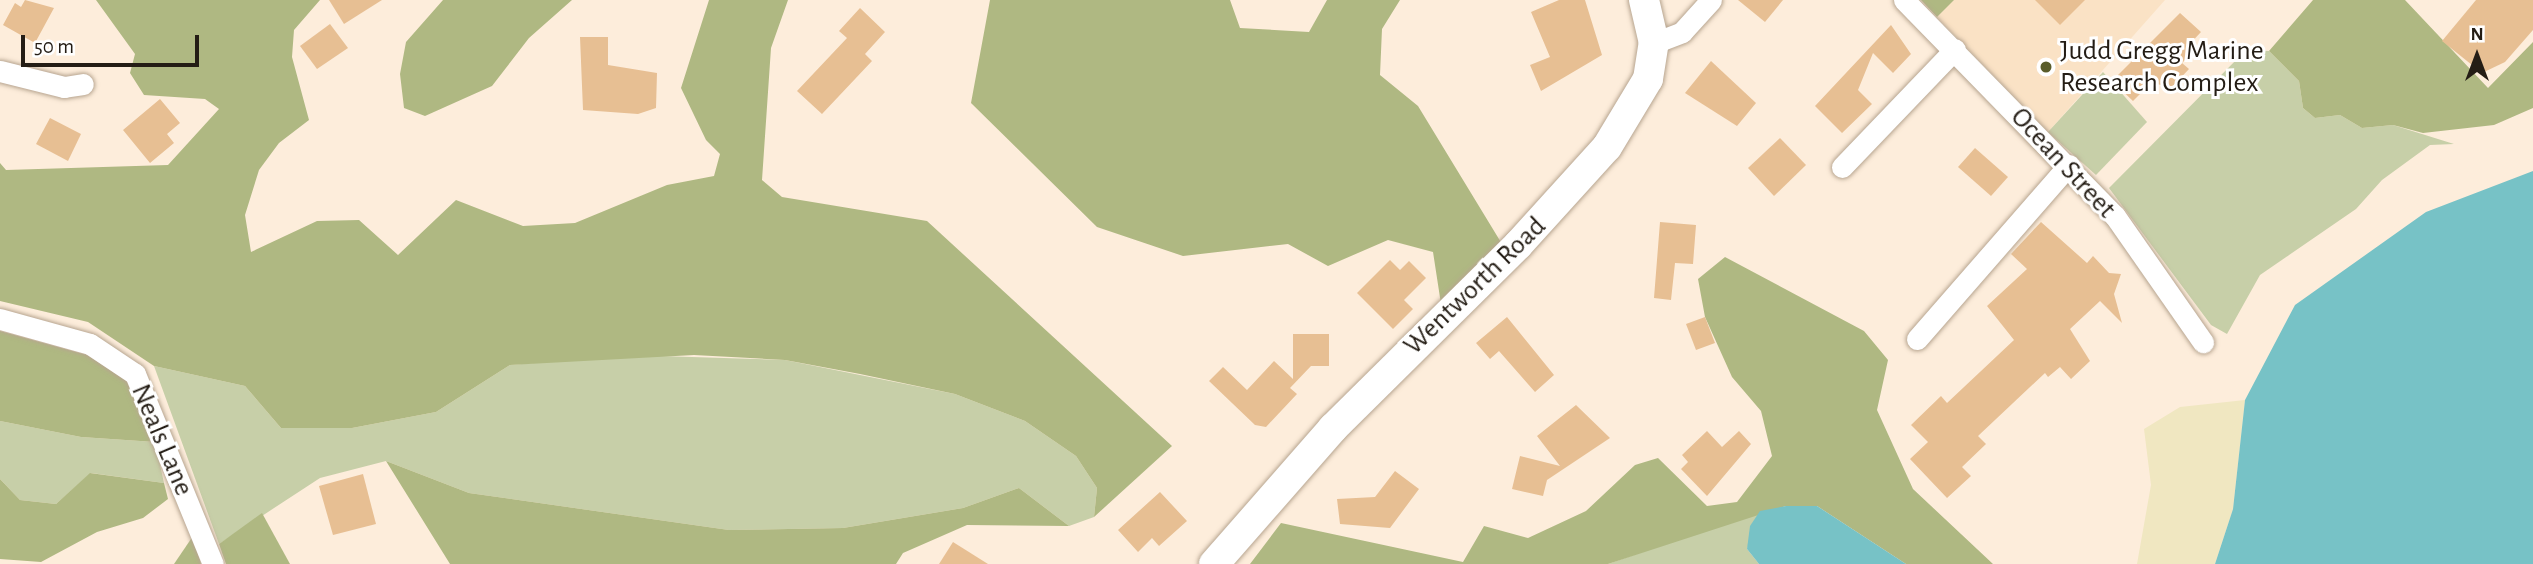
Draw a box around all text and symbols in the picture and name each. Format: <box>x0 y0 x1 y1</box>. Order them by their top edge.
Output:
scale bar <box>24 21 203 65</box>
north arrow <box>2442 21 2512 91</box>
text: N <box>2470 25 2484 44</box>
place label: Judd Gregg Marine Research Complex <box>2060 34 2264 100</box>
text: 50 m <box>34 36 74 57</box>
marker: Judd Gregg Marine Research Complex <box>2038 59 2054 75</box>
street label: Ocean Street <box>2003 101 2123 225</box>
street label: Wentworth Road <box>1397 210 1553 362</box>
street label: Neals Lane <box>123 379 201 501</box>

